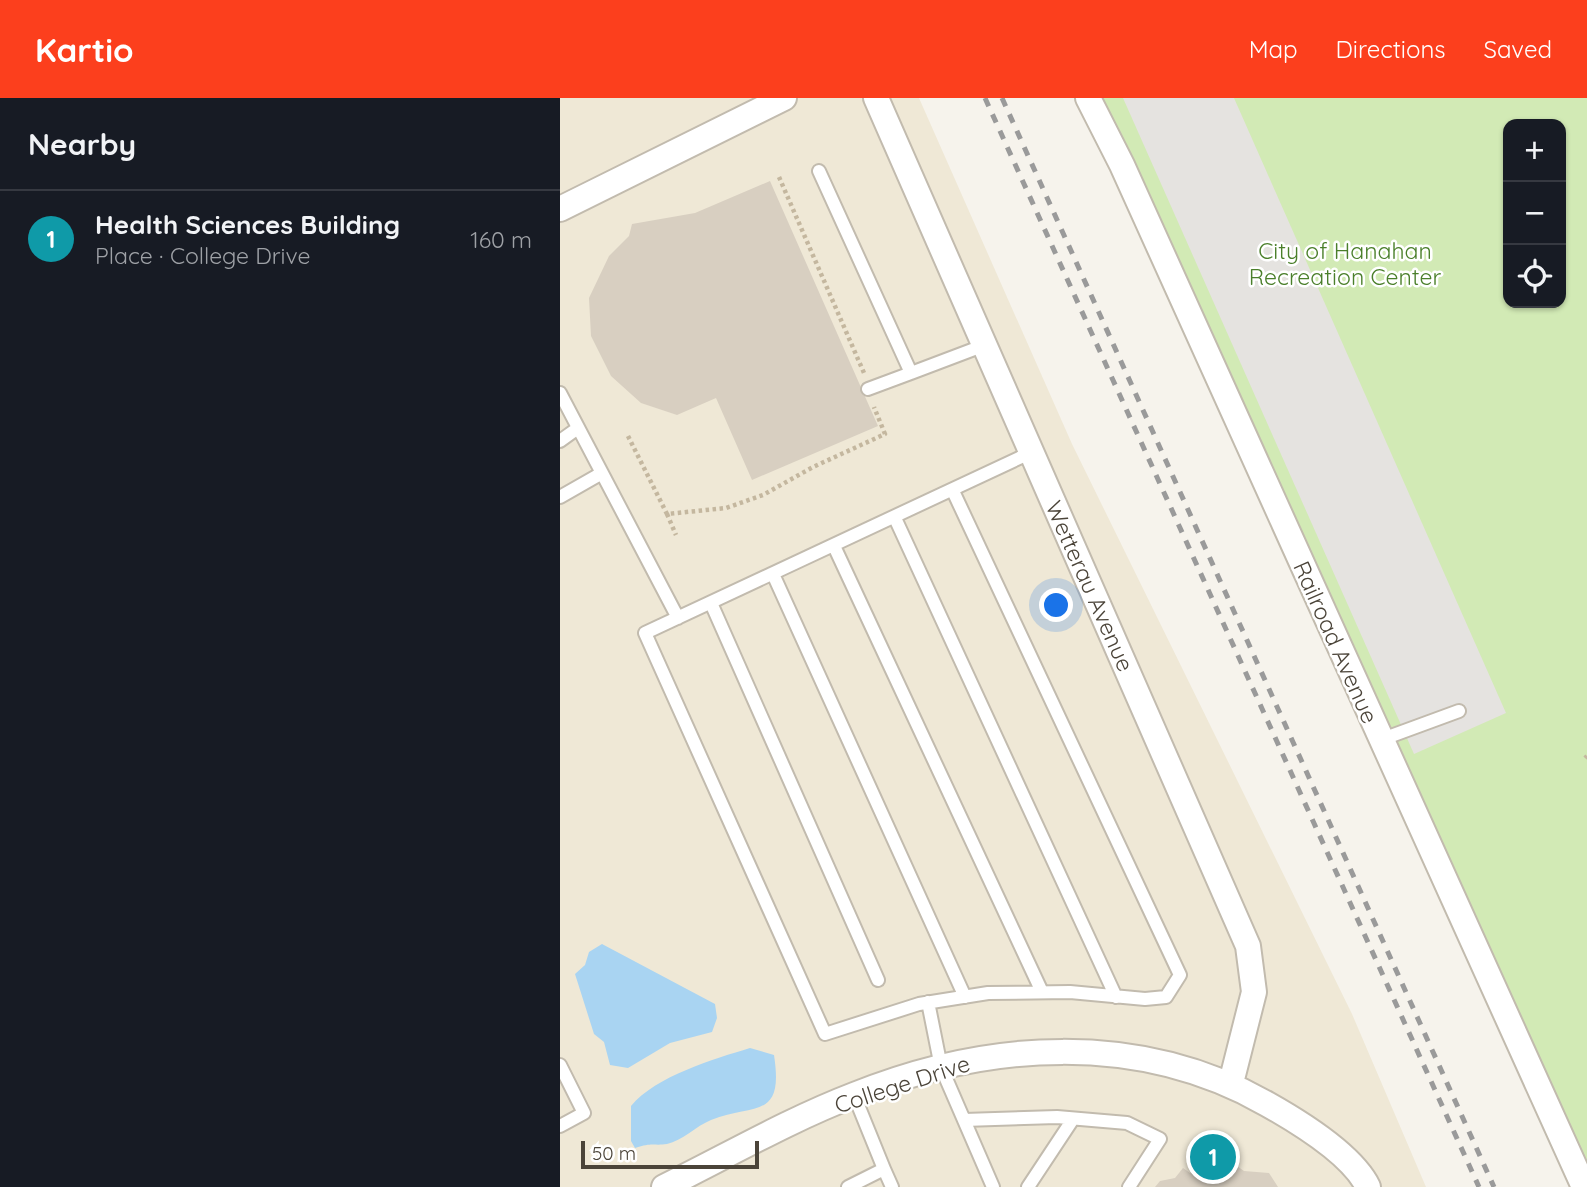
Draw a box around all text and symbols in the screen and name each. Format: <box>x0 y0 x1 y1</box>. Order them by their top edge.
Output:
text: Kartio <box>35 29 134 70</box>
text: Map <box>1249 34 1298 64</box>
text: Directions <box>1336 34 1446 64</box>
text: Saved <box>1484 34 1552 64</box>
map controls <box>1503 119 1566 308</box>
button: + <box>1503 119 1566 182</box>
text: Nearby <box>28 125 136 163</box>
button: − <box>1503 182 1566 245</box>
text: Health Sciences Building <box>95 208 400 241</box>
text: 1 <box>47 225 55 254</box>
text: 160 m <box>470 225 532 254</box>
park label: City of Hanahan Recreation Center <box>1249 236 1441 291</box>
text: Place · College Drive <box>95 241 311 270</box>
button: locate <box>1503 245 1566 308</box>
street label: Wetterau Avenue <box>1039 496 1141 676</box>
street label: Railroad Avenue <box>1287 556 1385 728</box>
your location <box>1039 588 1073 622</box>
street label: College Drive <box>831 1048 973 1120</box>
pin: 1 <box>1190 1131 1236 1183</box>
scale bar <box>581 1138 760 1170</box>
text: 50 m <box>592 1141 636 1165</box>

